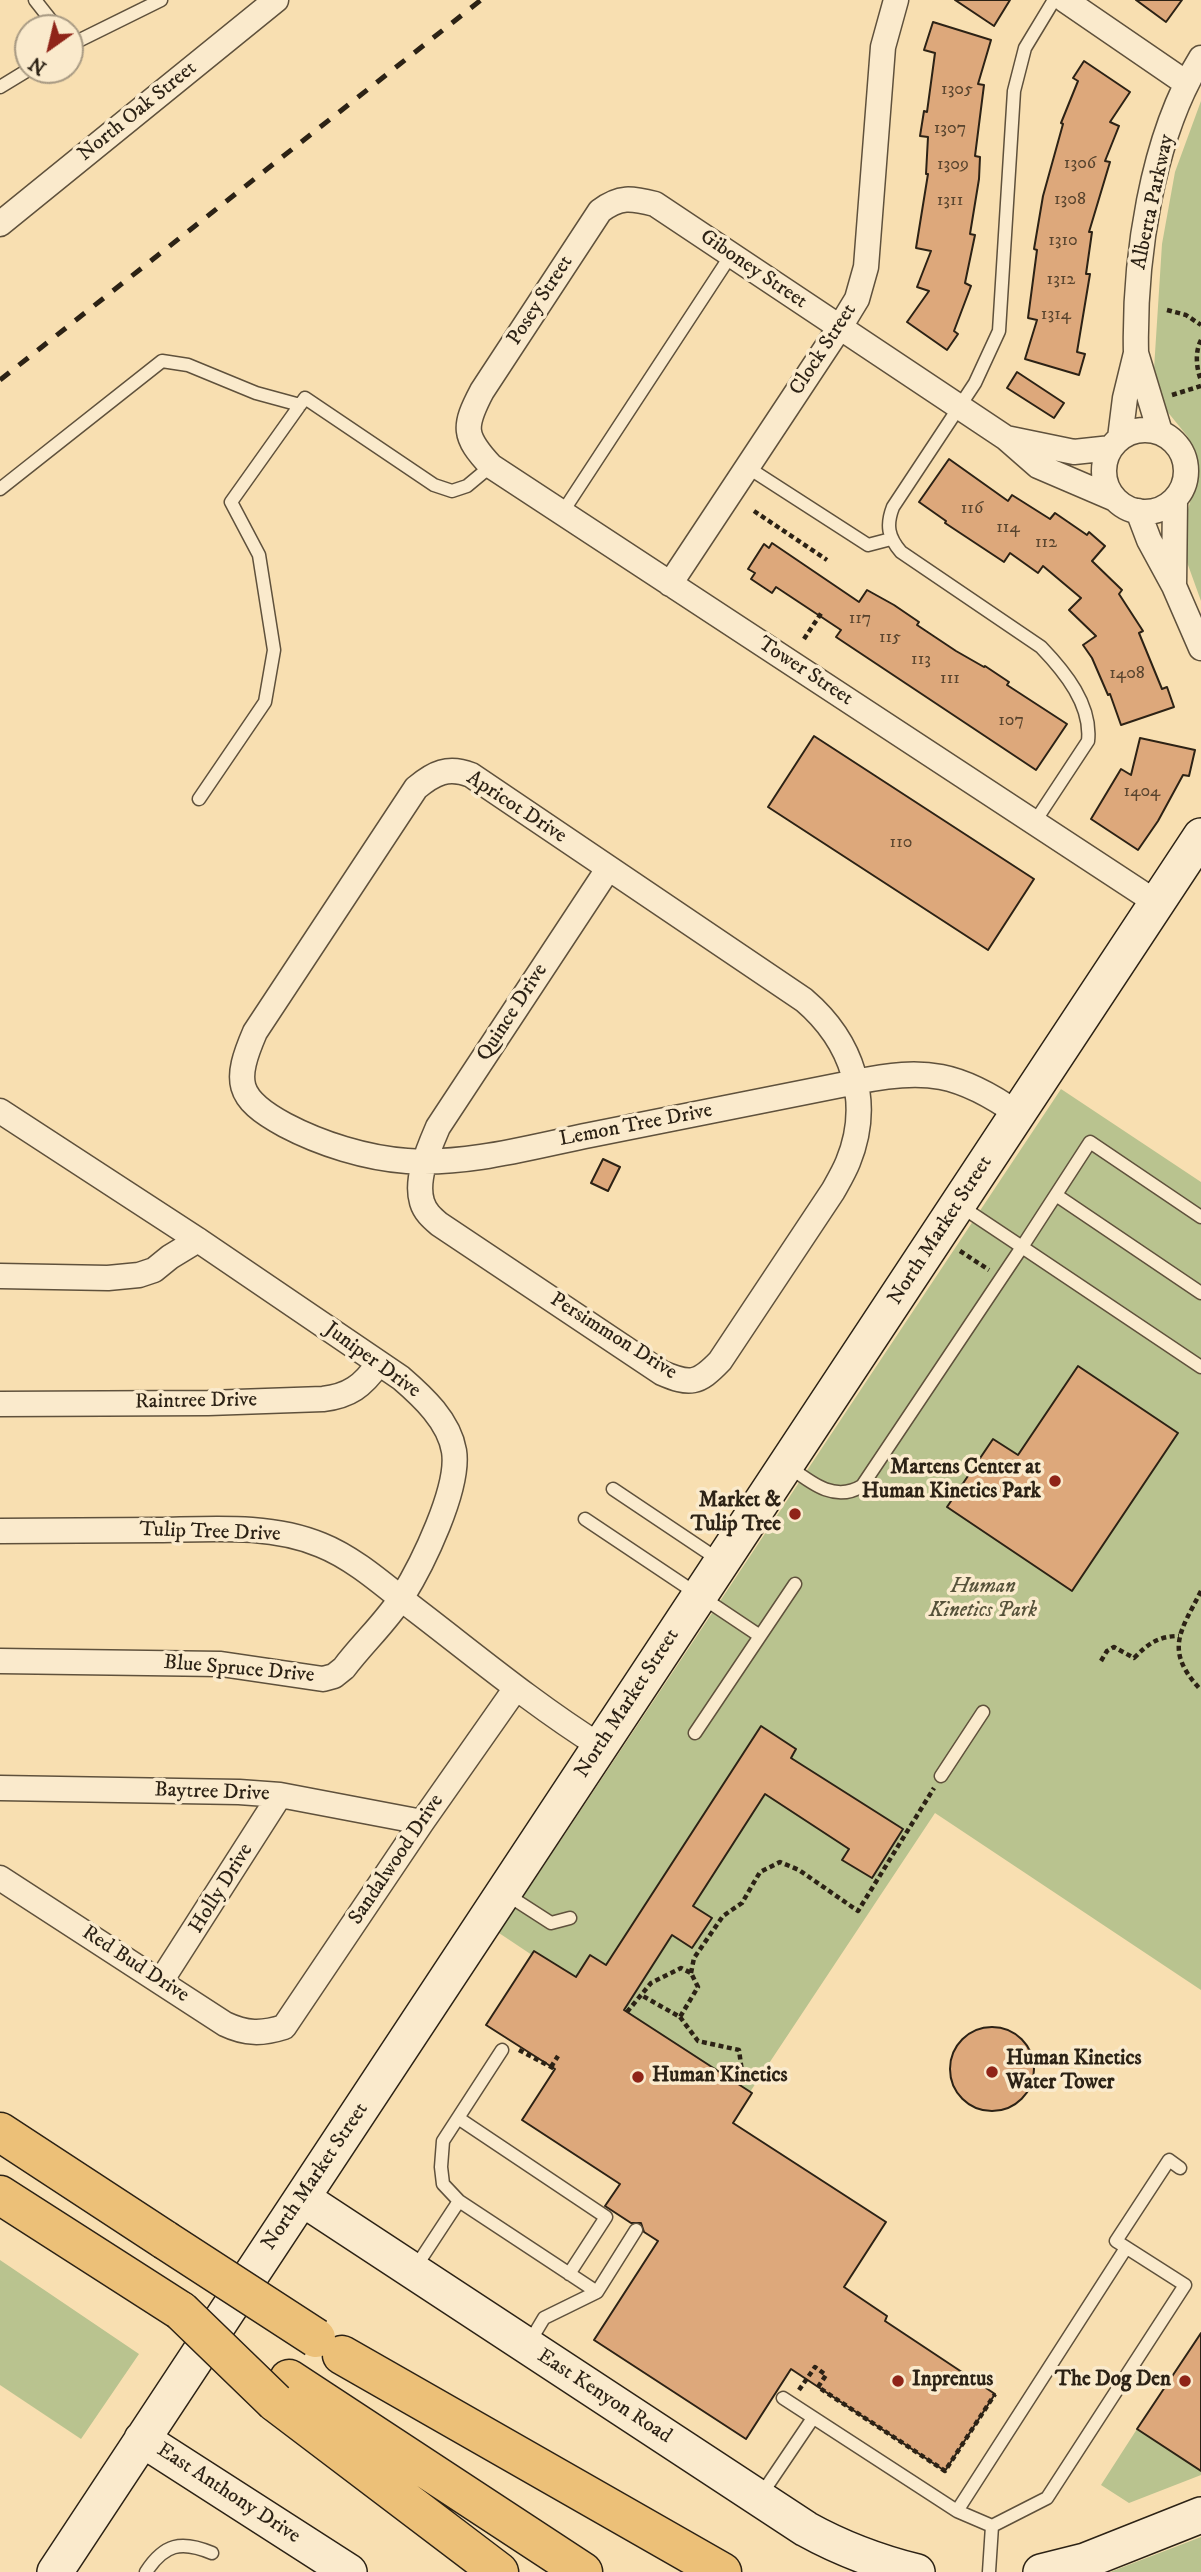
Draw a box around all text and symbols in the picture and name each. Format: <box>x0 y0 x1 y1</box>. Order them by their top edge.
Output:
north arrow <box>14 14 84 84</box>
text: N <box>25 51 51 79</box>
street label: North Oak Street <box>74 56 202 168</box>
house number: 1305 <box>941 79 973 101</box>
house number: 1307 <box>934 118 966 140</box>
street label: Alberta Parkway <box>1127 132 1181 272</box>
house number: 1306 <box>1064 153 1096 175</box>
house number: 1309 <box>937 154 969 176</box>
house number: 1308 <box>1054 189 1086 211</box>
house number: 1311 <box>937 190 963 212</box>
street label: Giboney Street <box>695 225 811 315</box>
house number: 1310 <box>1048 230 1078 252</box>
street label: Posey Street <box>503 251 579 351</box>
house number: 1312 <box>1047 269 1075 291</box>
street label: Clock Street <box>785 300 863 400</box>
house number: 1314 <box>1041 304 1071 326</box>
house number: 116 <box>961 498 983 520</box>
house number: 114 <box>996 517 1020 539</box>
house number: 112 <box>1035 532 1057 554</box>
house number: 117 <box>849 608 871 630</box>
house number: 115 <box>879 627 901 649</box>
street label: Tower Street <box>753 632 857 712</box>
house number: 113 <box>911 649 931 671</box>
house number: 1408 <box>1109 663 1145 685</box>
house number: 111 <box>940 668 960 690</box>
house number: 107 <box>998 710 1024 732</box>
street label: Apricot Drive <box>461 766 571 850</box>
house number: 1404 <box>1124 781 1160 803</box>
house number: 110 <box>890 832 912 854</box>
street label: Quince Drive <box>472 960 554 1066</box>
street label: Lemon Tree Drive <box>557 1099 715 1153</box>
street label: North Market Street <box>883 1152 999 1310</box>
street label: Persimmon Drive <box>545 1288 681 1386</box>
street label: Juniper Drive <box>319 1318 425 1404</box>
street label: Raintree Drive <box>135 1388 257 1416</box>
place label: Martens Center at Human Kinetics Park <box>862 1456 1041 1506</box>
marker: Martens Center at Human Kinetics Park <box>1047 1473 1063 1489</box>
place label: Market & Tulip Tree <box>691 1489 781 1539</box>
marker: Market & Tulip Tree <box>787 1506 803 1522</box>
street label: Tulip Tree Drive <box>139 1518 281 1548</box>
park label: Human Kinetics Park <box>929 1575 1037 1625</box>
street label: North Market Street <box>570 1625 686 1783</box>
street label: Blue Spruce Drive <box>163 1651 315 1689</box>
street label: Baytree Drive <box>154 1778 270 1808</box>
street label: Sandalwood Drive <box>344 1790 450 1930</box>
street label: Holly Drive <box>185 1839 259 1939</box>
street label: Red Bud Drive <box>77 1921 193 2009</box>
place label: Human Kinetics Water Tower <box>1006 2047 1142 2097</box>
place label: Human Kinetics <box>652 2064 788 2090</box>
marker: Human Kinetics Water Tower <box>984 2064 1000 2080</box>
marker: Human Kinetics <box>630 2069 646 2085</box>
street label: North Market Street <box>257 2098 375 2256</box>
street label: East Kenyon Road <box>532 2344 676 2450</box>
place label: Inprentus <box>912 2368 993 2394</box>
place label: The Dog Den <box>1055 2368 1171 2394</box>
marker: Inprentus <box>890 2373 906 2389</box>
marker: The Dog Den <box>1177 2373 1193 2389</box>
street label: East Anthony Drive <box>151 2438 305 2550</box>

